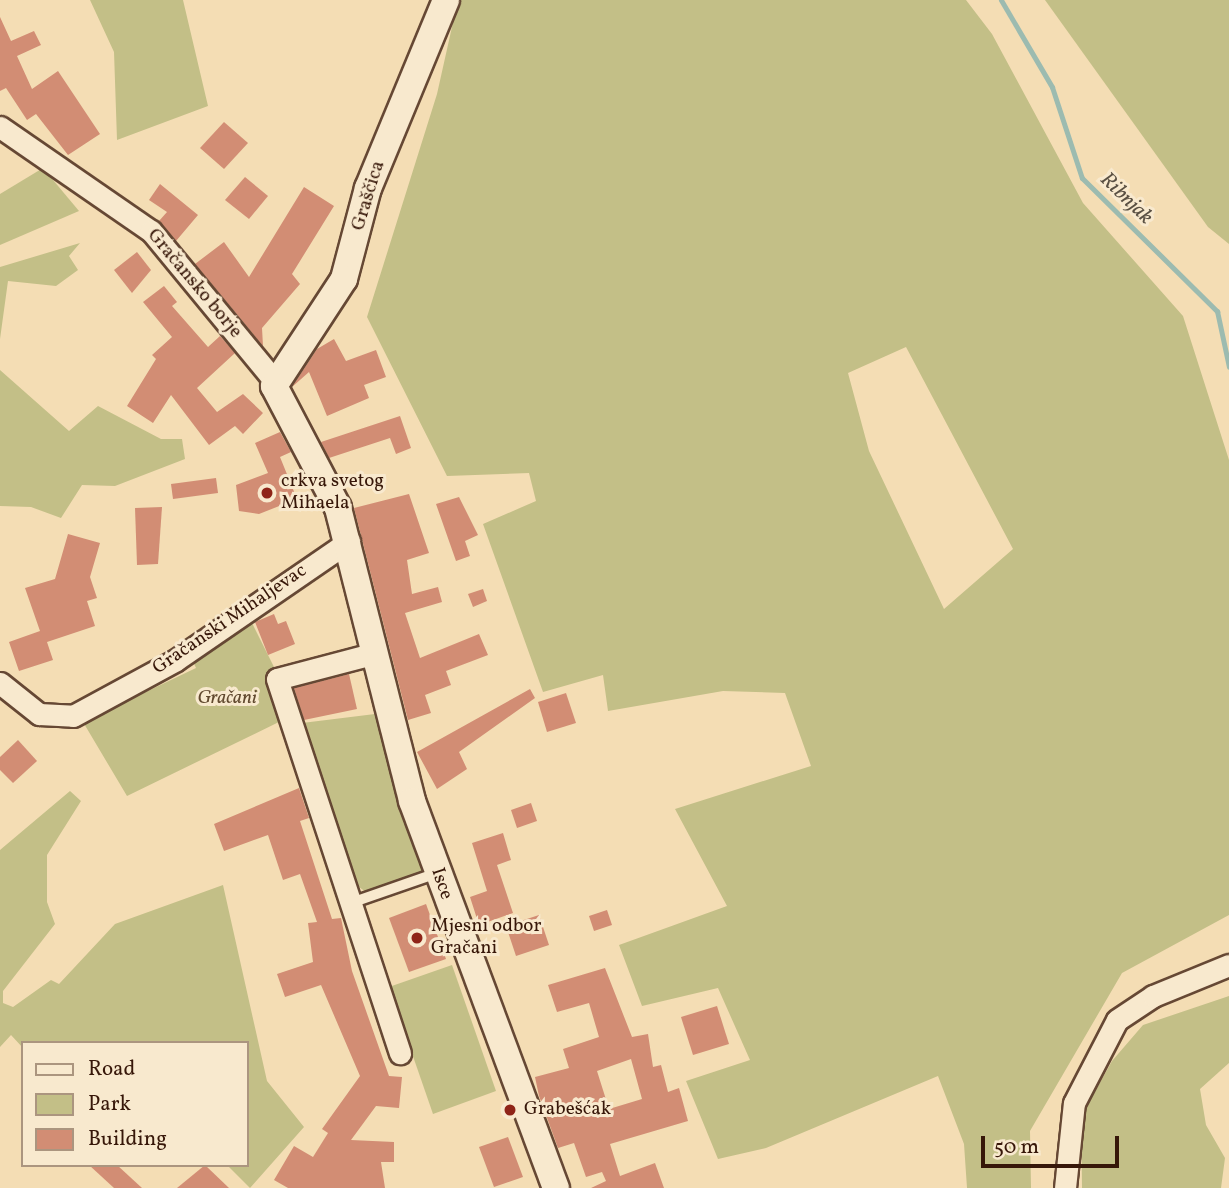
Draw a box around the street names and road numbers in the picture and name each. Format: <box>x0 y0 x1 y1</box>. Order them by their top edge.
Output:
street label: Graščica <box>348 158 390 234</box>
street label: Gračansko borje <box>142 225 246 343</box>
street label: Gračanski Mihaljevac <box>149 560 311 680</box>
street label: Isce <box>425 865 457 903</box>

